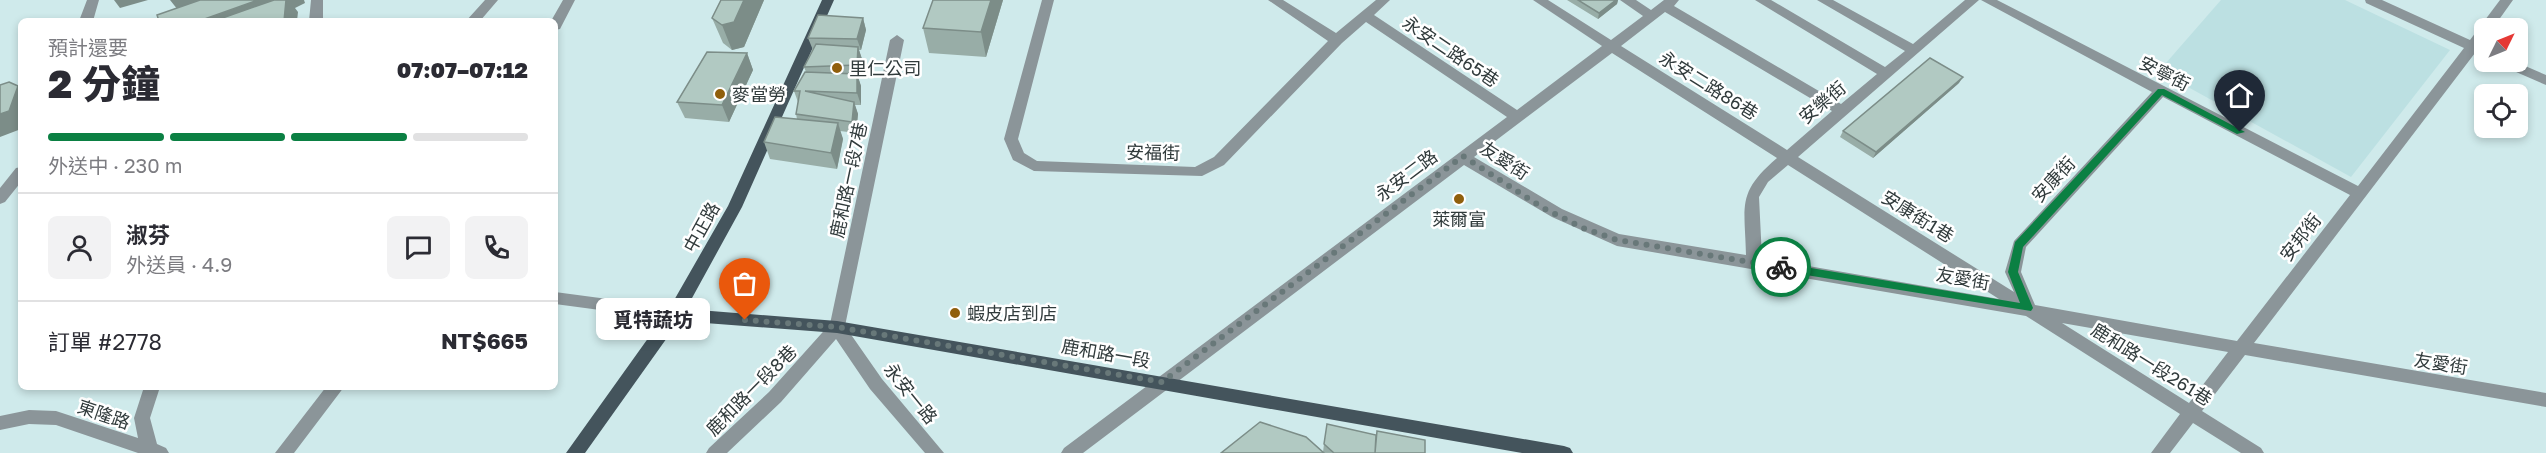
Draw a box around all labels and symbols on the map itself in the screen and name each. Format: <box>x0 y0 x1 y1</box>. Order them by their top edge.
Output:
street label: 永安二路65巷 <box>1399 11 1503 91</box>
north arrow <box>2474 18 2528 72</box>
street label: 永安二路86巷 <box>1656 46 1762 124</box>
street label: 安寧街 <box>2136 51 2194 95</box>
place label: 里仁公司 <box>849 57 921 79</box>
marker: 里仁公司 <box>830 61 844 75</box>
pin <box>2214 70 2265 132</box>
street label: 安樂街 <box>1794 76 1850 128</box>
place label: 麥當勞 <box>732 83 786 105</box>
marker: 麥當勞 <box>713 87 727 101</box>
street label: 鹿和路一段7巷 <box>825 120 871 240</box>
street label: 友愛街 <box>1476 136 1534 184</box>
street label: 安福街 <box>1126 141 1180 163</box>
street label: 永安二路 <box>1371 145 1441 205</box>
street label: 安康街 <box>2027 152 2079 206</box>
street label: 安康街1巷 <box>1878 185 1958 247</box>
marker: 萊爾富 <box>1452 192 1466 206</box>
street label: 中正路 <box>678 198 724 256</box>
place label: 萊爾富 <box>1432 208 1486 230</box>
street label: 安邦街 <box>2275 209 2325 265</box>
courier <box>1751 237 1811 297</box>
pin <box>719 258 770 320</box>
street label: 友愛街 <box>1935 262 1991 294</box>
callout: 覓特蔬坊 <box>595 299 709 341</box>
place label: 蝦皮店到店 <box>967 302 1057 324</box>
marker: 蝦皮店到店 <box>948 306 962 320</box>
street label: 鹿和路一段261巷 <box>2088 318 2216 410</box>
street label: 鹿和路一段 <box>1060 334 1152 372</box>
street label: 鹿和路一段8巷 <box>701 340 801 440</box>
street label: 友愛街 <box>2413 348 2469 378</box>
street label: 永安一路 <box>880 358 942 428</box>
street label: 東隆路 <box>75 395 133 433</box>

